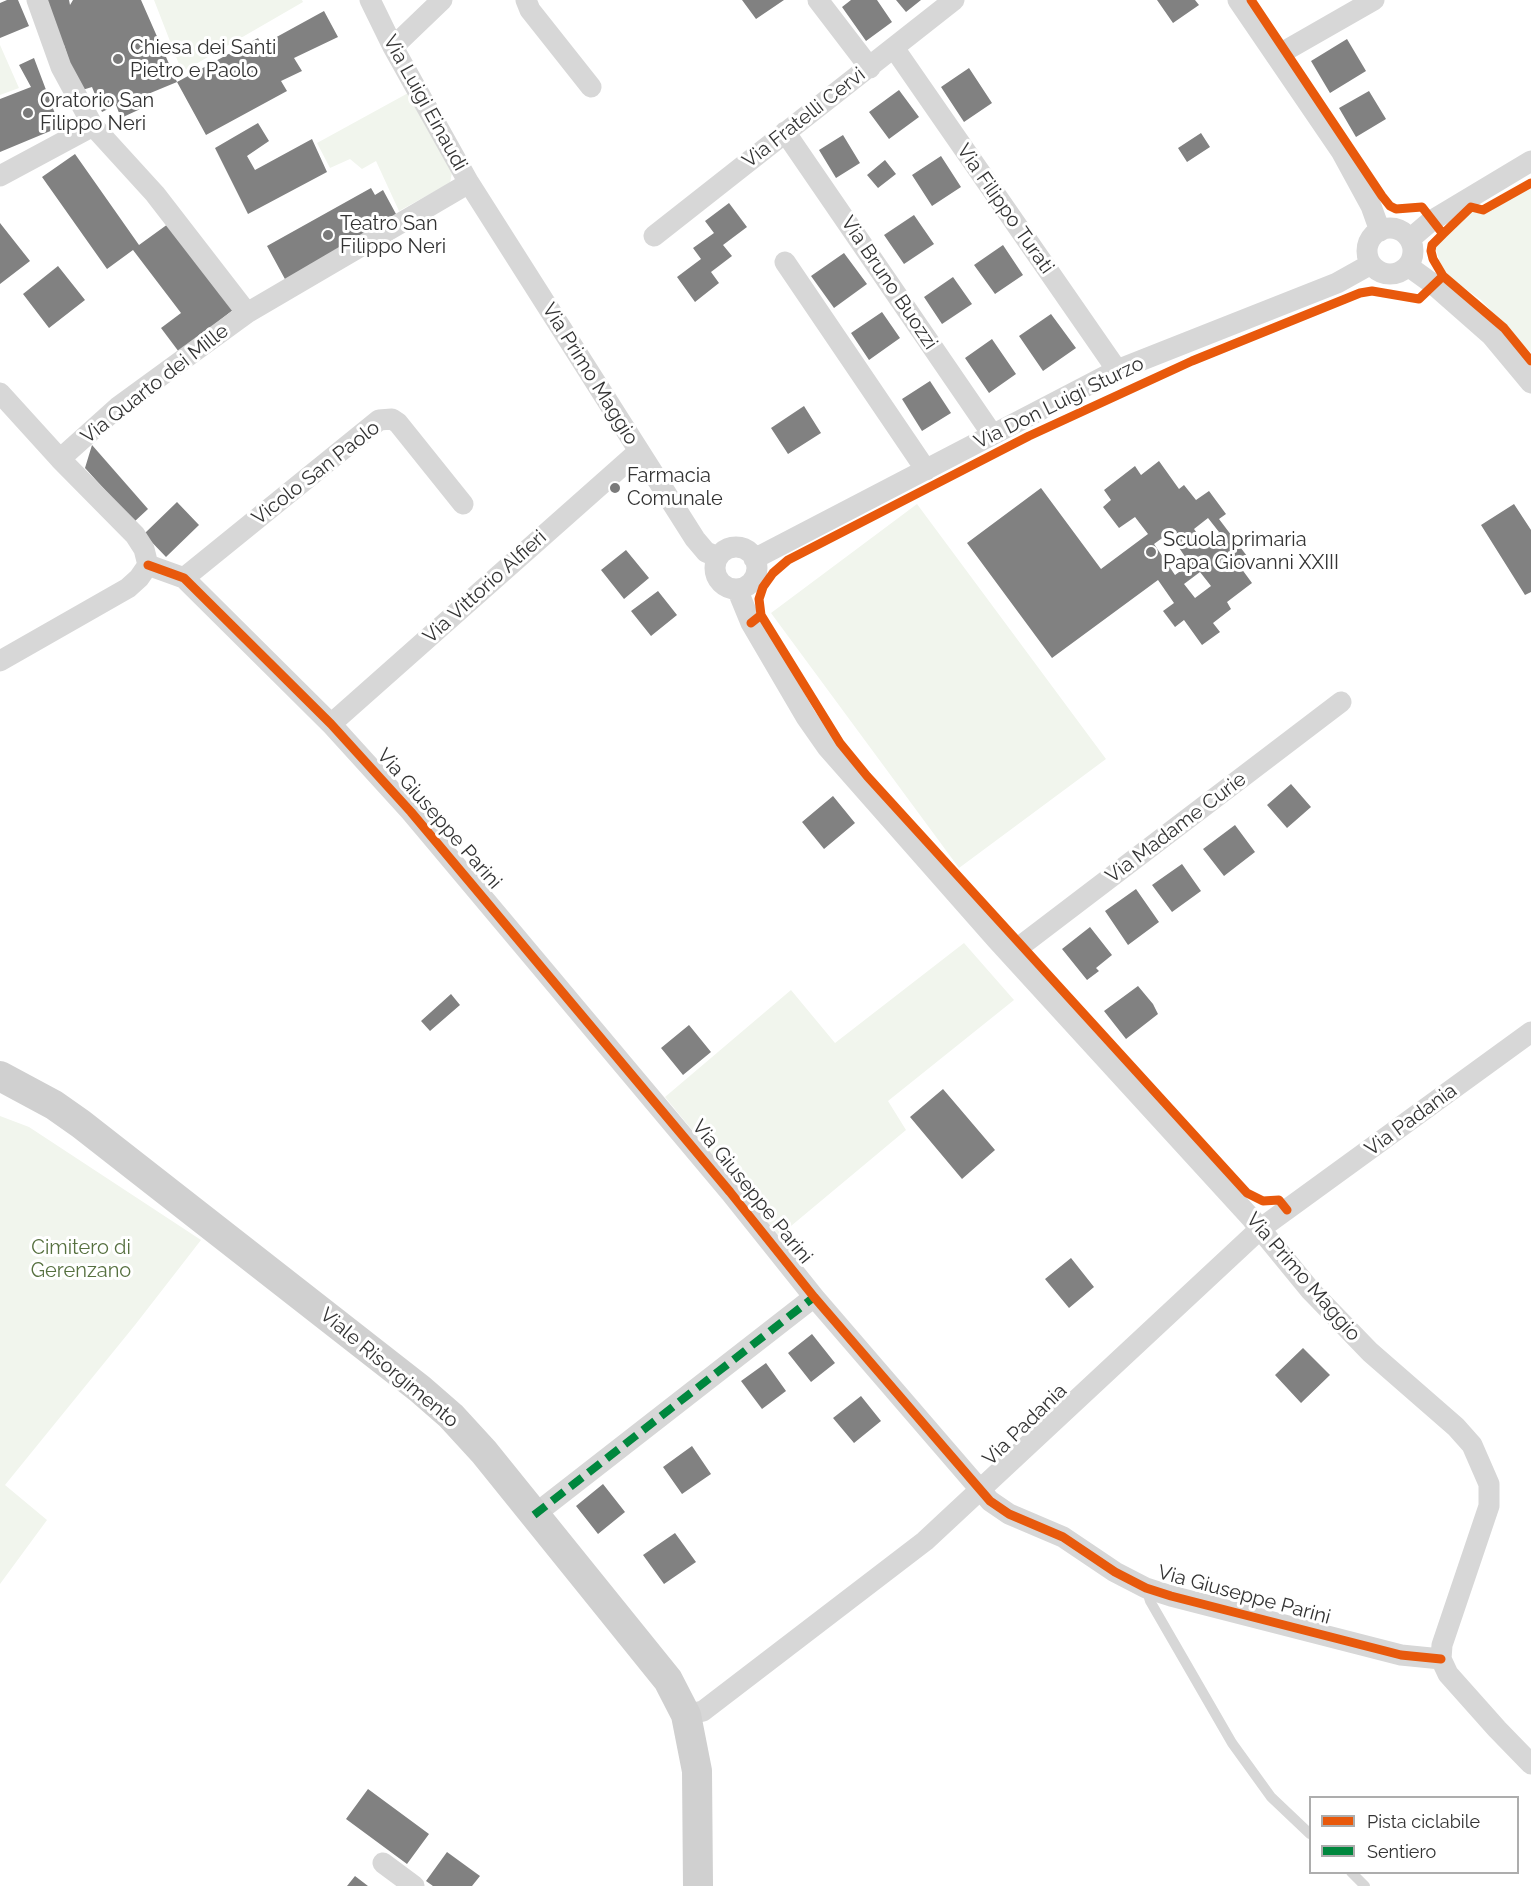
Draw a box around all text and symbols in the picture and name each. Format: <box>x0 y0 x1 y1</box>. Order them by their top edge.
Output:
street label: Via Luigi Einaudi <box>378 31 472 175</box>
place label: Chiesa dei Santi Pietro e Paolo <box>130 36 276 83</box>
marker: Chiesa dei Santi Pietro e Paolo <box>111 52 125 66</box>
street label: Via Fratelli Cervi <box>738 63 870 173</box>
place label: Oratorio San Filippo Neri <box>40 89 154 136</box>
marker: Oratorio San Filippo Neri <box>21 106 35 120</box>
street label: Via Filippo Turati <box>951 140 1059 278</box>
place label: Teatro San Filippo Neri <box>340 212 446 259</box>
street label: Via Bruno Buozzi <box>836 212 942 354</box>
marker: Teatro San Filippo Neri <box>321 228 335 242</box>
street label: Via Primo Maggio <box>537 299 643 449</box>
street label: Via Quarto dei Mille <box>77 319 233 449</box>
street label: Via Don Luigi Sturzo <box>970 352 1148 454</box>
street label: Vicolo San Paolo <box>247 416 385 530</box>
place label: Farmacia Comunale <box>627 464 723 511</box>
marker: Farmacia Comunale <box>608 481 622 495</box>
street label: Via Vittorio Alfieri <box>418 525 552 649</box>
place label: Scuola primaria Papa Giovanni XXIII <box>1163 528 1339 575</box>
marker: Scuola primaria Papa Giovanni XXIII <box>1144 545 1158 559</box>
street label: Via Giuseppe Parini <box>372 744 506 894</box>
street label: Via Madame Curie <box>1101 767 1251 889</box>
street label: Via Padania <box>1360 1079 1462 1161</box>
street label: Via Giuseppe Parini <box>687 1115 817 1269</box>
street label: Via Primo Maggio <box>1241 1208 1365 1346</box>
park label: Cimitero di Gerenzano <box>31 1236 131 1283</box>
street label: Viale Risorgimento <box>315 1303 463 1433</box>
street label: Via Padania <box>978 1379 1072 1471</box>
street label: Via Giuseppe Parini <box>1155 1560 1333 1630</box>
legend <box>1309 1796 1519 1874</box>
text: Pista ciclabile <box>1367 1811 1480 1832</box>
text: Sentiero <box>1367 1841 1436 1862</box>

